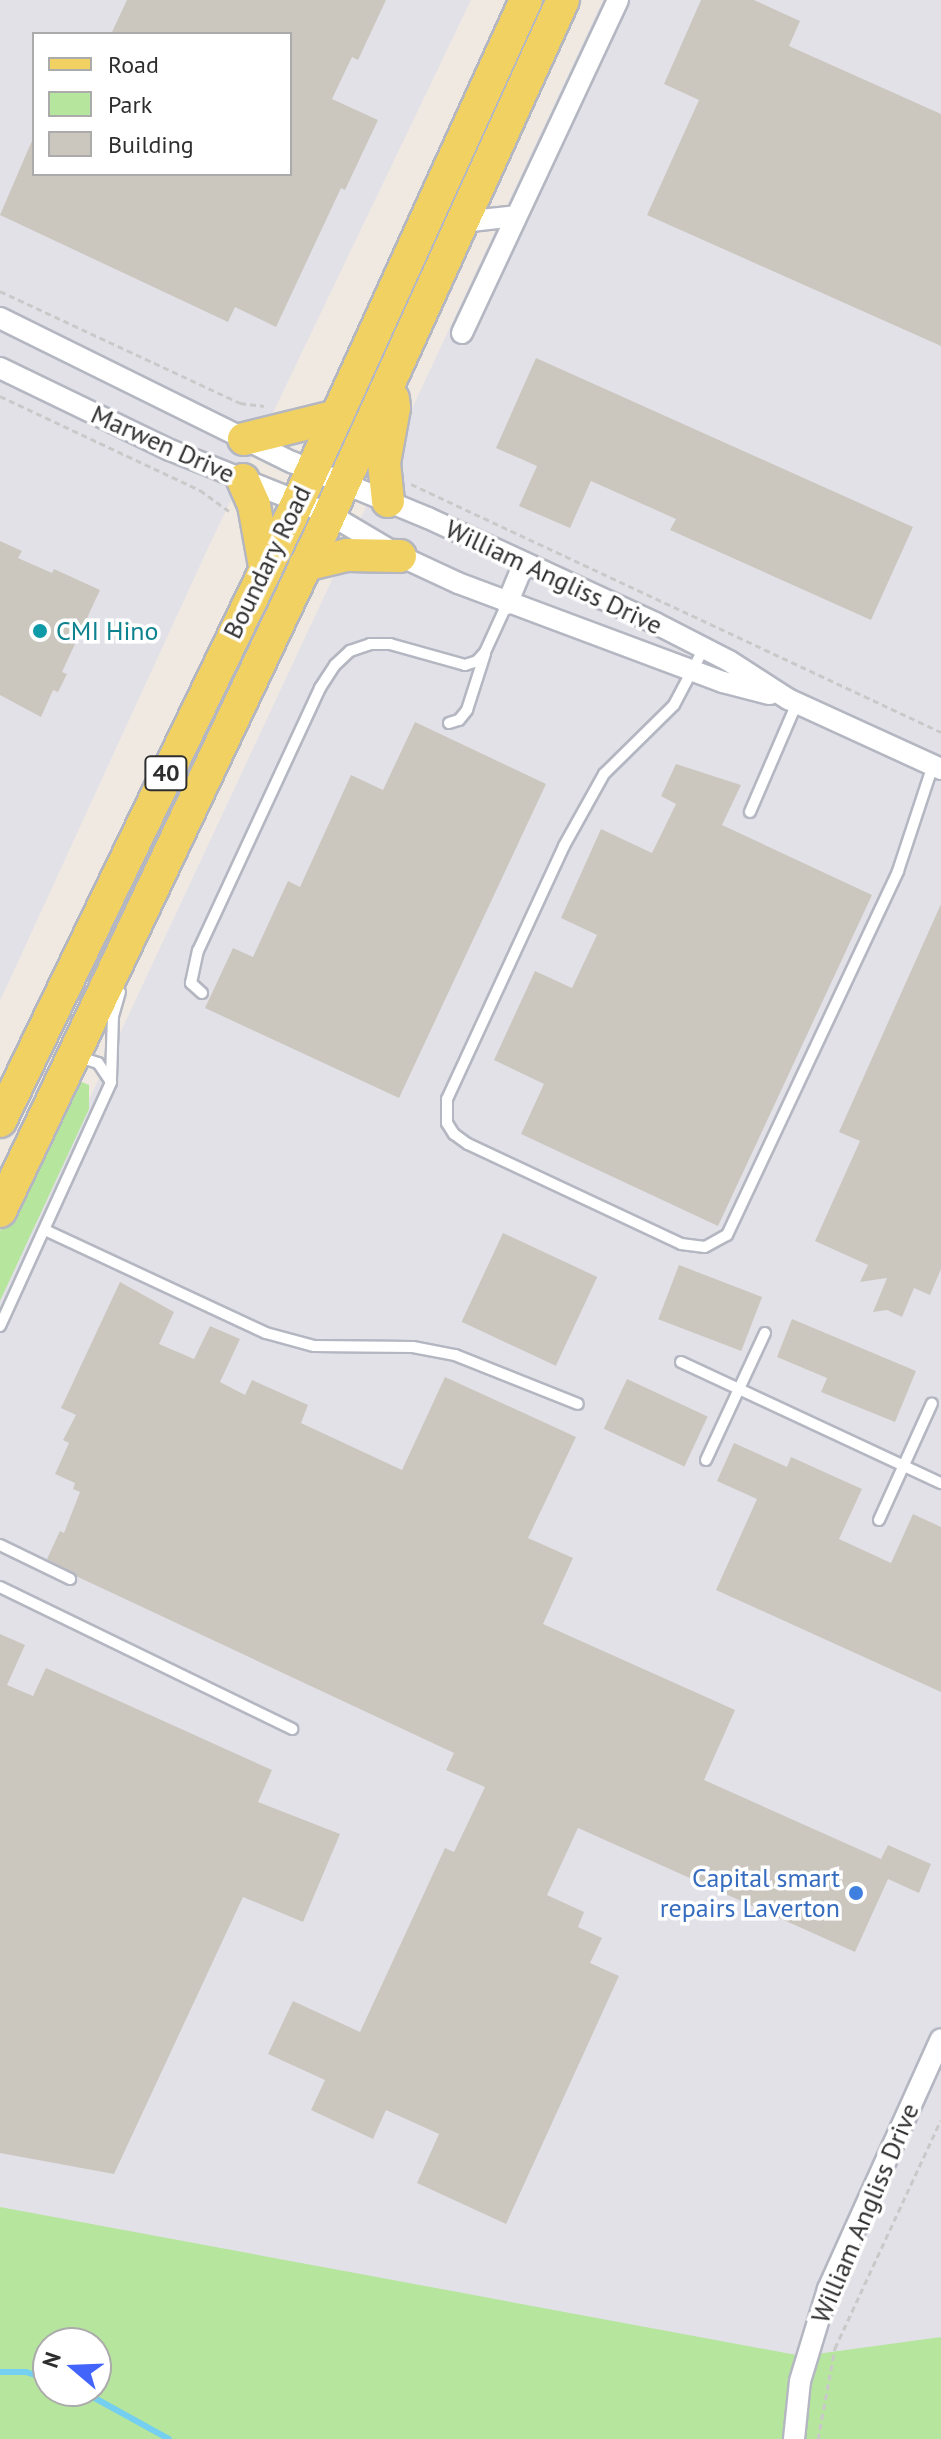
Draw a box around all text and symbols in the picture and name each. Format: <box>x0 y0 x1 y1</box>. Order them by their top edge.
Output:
legend <box>32 32 292 176</box>
text: Road <box>108 49 159 80</box>
text: Park <box>108 89 152 120</box>
text: Building <box>108 129 194 160</box>
street label: Marwen Drive <box>86 398 240 490</box>
street label: Boundary Road <box>216 480 318 644</box>
street label: William Angliss Drive <box>440 513 668 641</box>
place label: CMI Hino <box>56 615 159 647</box>
marker: CMI Hino <box>31 622 49 640</box>
road number: 40 <box>144 753 188 793</box>
place label: Capital smart repairs Laverton <box>660 1862 840 1924</box>
marker: Capital smart repairs Laverton <box>847 1884 865 1902</box>
street label: William Angliss Drive <box>804 2098 926 2328</box>
north arrow <box>32 2327 112 2407</box>
text: N <box>36 2348 67 2371</box>

